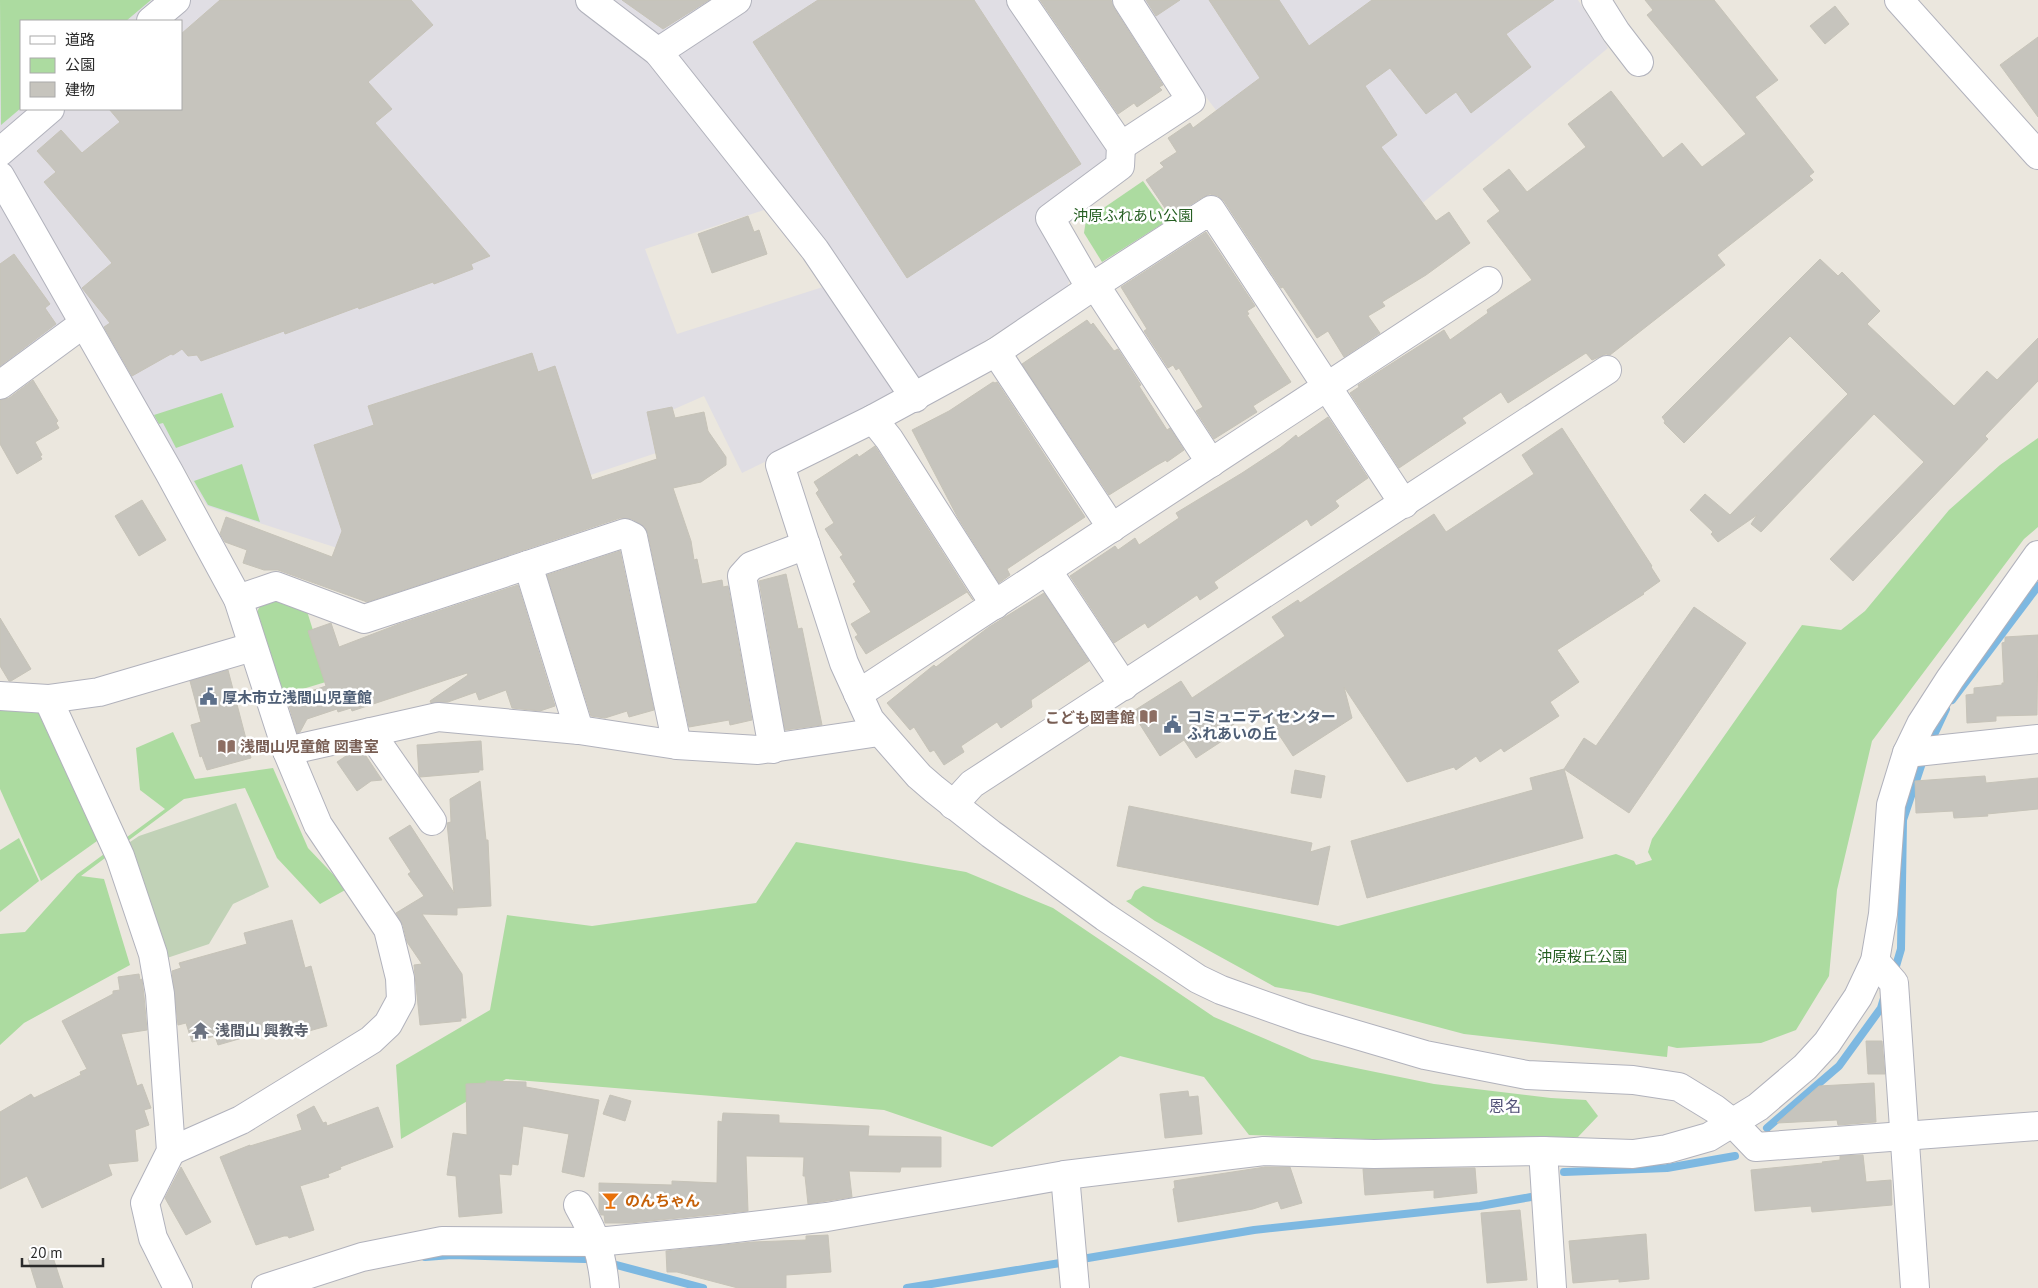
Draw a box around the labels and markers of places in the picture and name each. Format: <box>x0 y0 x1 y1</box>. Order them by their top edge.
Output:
public building icon: 厚木市立浅間山児童館 <box>198 687 218 707</box>
place label: 厚木市立浅間山児童館 <box>222 688 372 707</box>
library icon: こども図書館 <box>1139 707 1159 727</box>
place label: コミュニティセンター ふれあいの丘 <box>1187 707 1336 743</box>
place label: こども図書館 <box>1045 708 1135 727</box>
public building icon: コミュニティセンター ふれあいの丘 <box>1163 715 1183 735</box>
library icon: 浅間山児童館 図書室 <box>216 736 236 756</box>
place label: 浅間山児童館 図書室 <box>240 737 379 756</box>
temple icon: 浅間山 興教寺 <box>191 1020 211 1040</box>
place label: 浅間山 興教寺 <box>215 1021 309 1040</box>
bar icon: のんちゃん <box>601 1190 621 1210</box>
place label: のんちゃん <box>625 1191 700 1210</box>

